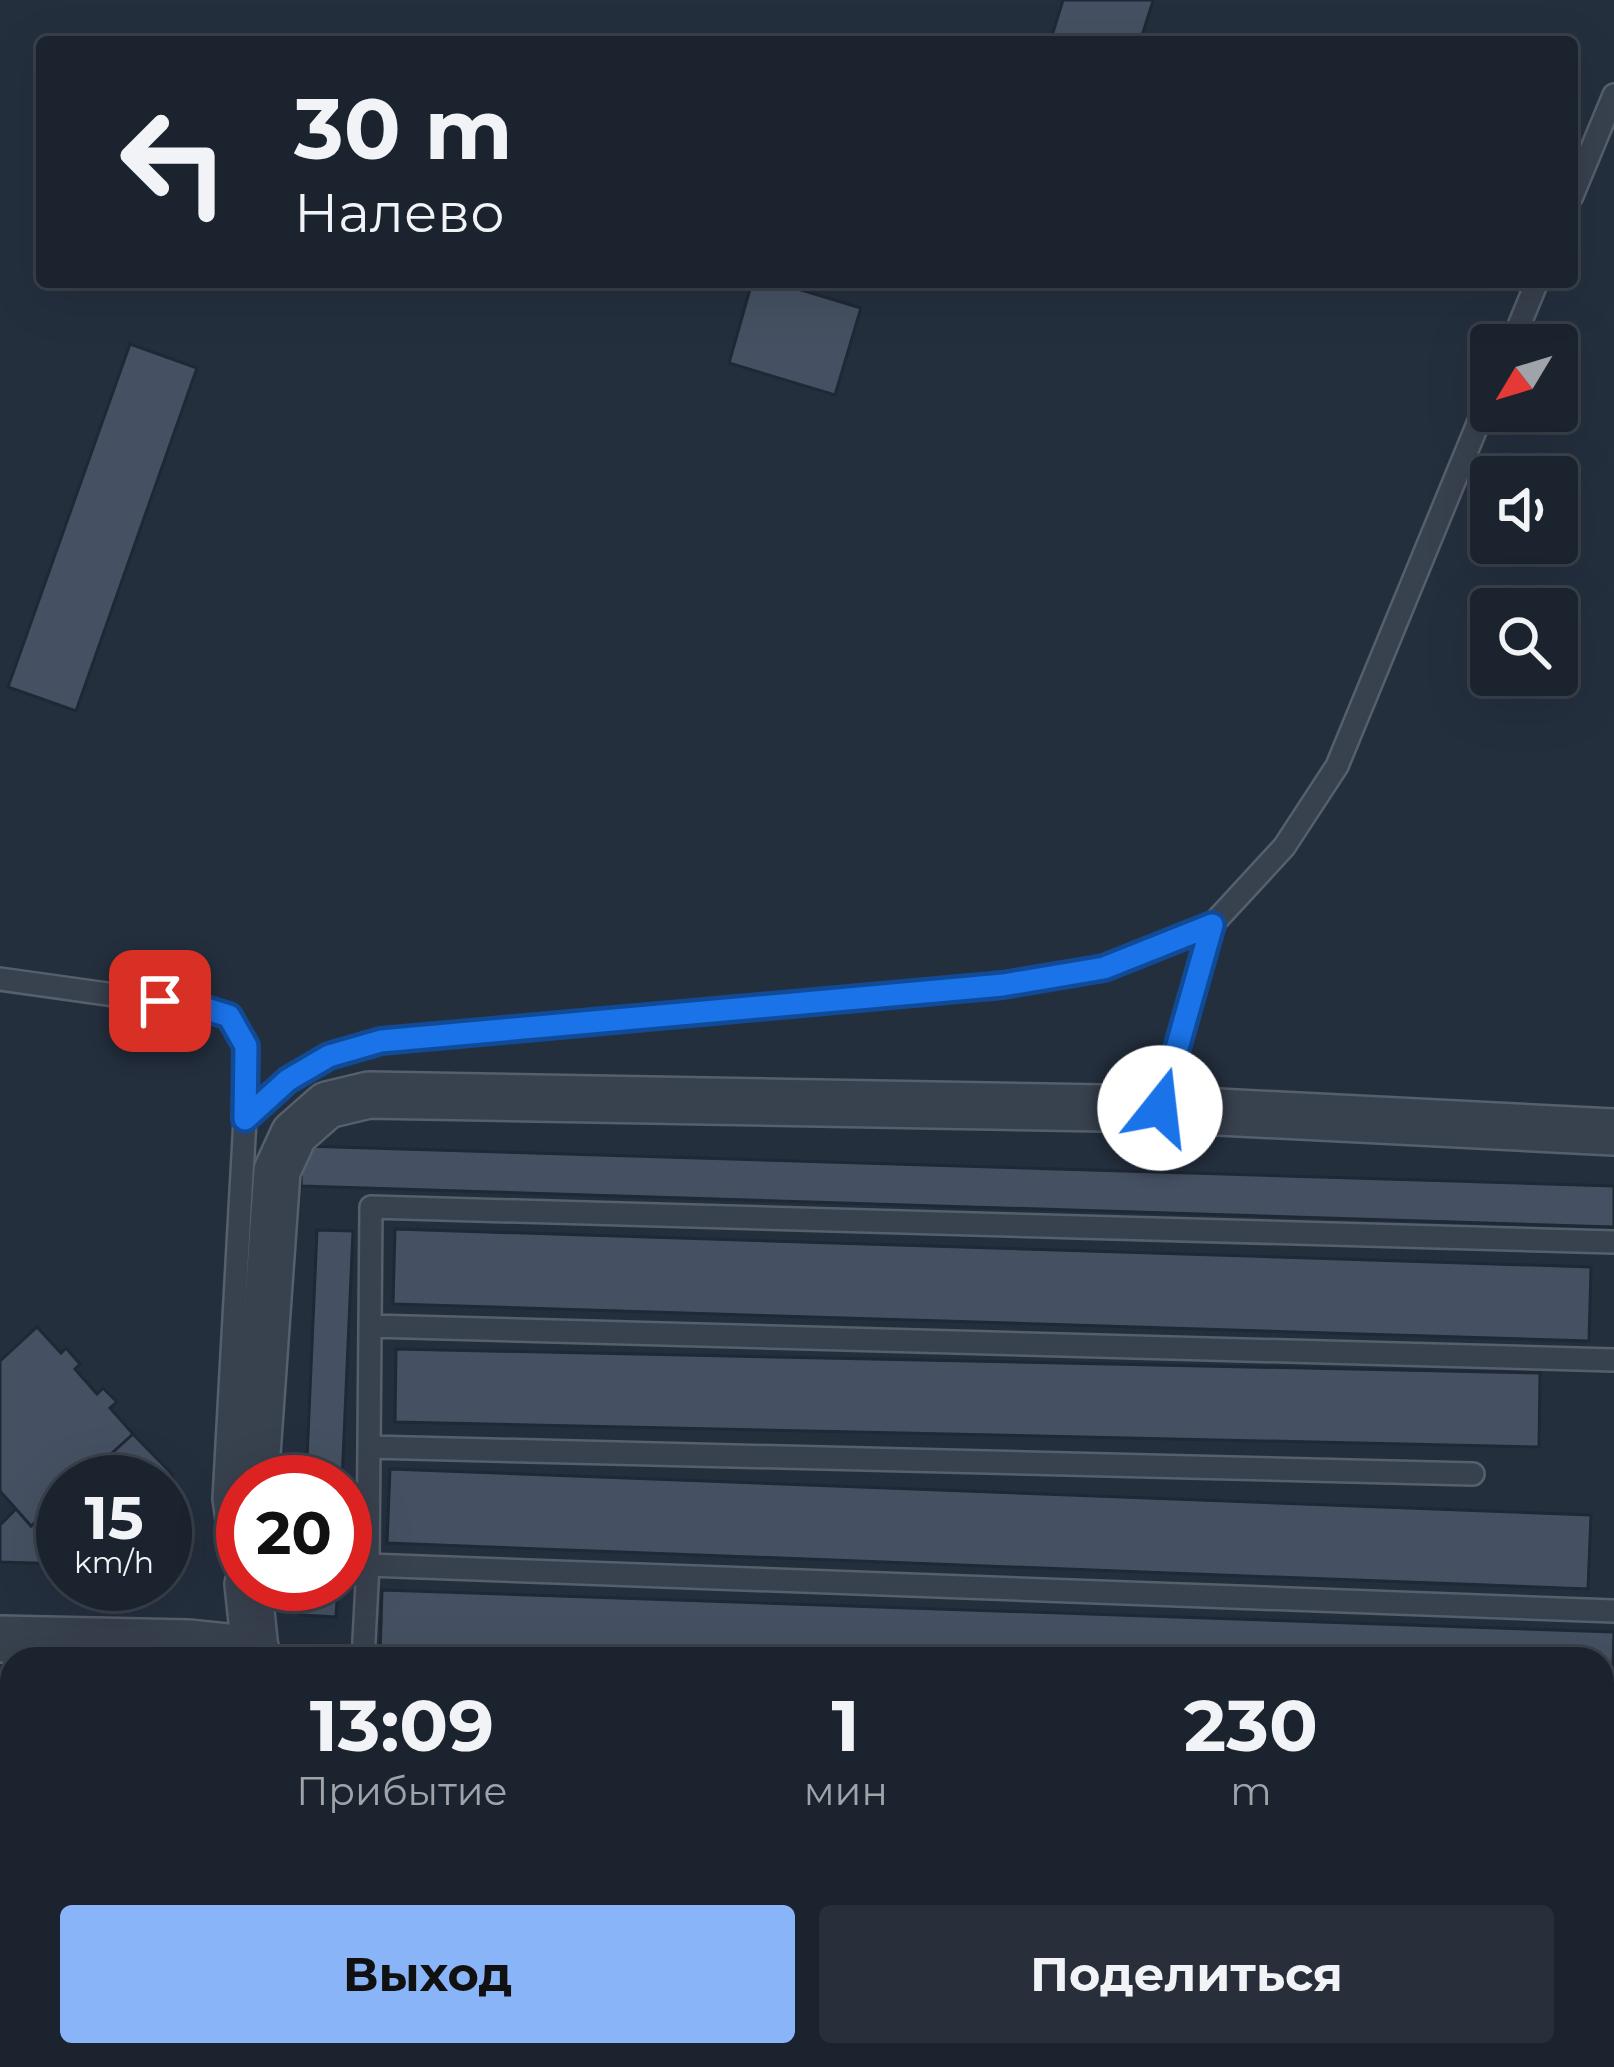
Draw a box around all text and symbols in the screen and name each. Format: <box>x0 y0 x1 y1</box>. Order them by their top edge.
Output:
text: 30 m <box>294 78 513 180</box>
icon: left <box>96 84 252 240</box>
text: Налево <box>294 180 505 246</box>
north arrow <box>1470 324 1578 432</box>
map controls <box>1470 324 1578 696</box>
button: sound <box>1470 456 1578 564</box>
button: search <box>1470 588 1578 696</box>
pin <box>109 950 211 1052</box>
icon: arrive <box>127 968 193 1034</box>
position arrow <box>1097 1045 1223 1171</box>
speed limit sign: 20 <box>216 1455 372 1611</box>
text: 15 <box>84 1481 144 1554</box>
text: km/h <box>74 1544 154 1581</box>
text: 13:09 <box>310 1681 494 1769</box>
text: 1 <box>832 1681 860 1769</box>
text: 230 <box>1184 1681 1318 1769</box>
text: Прибытие <box>296 1767 508 1815</box>
text: мин <box>804 1767 888 1815</box>
text: m <box>1230 1767 1272 1815</box>
button: Выход <box>60 1905 795 2043</box>
button: Поделиться <box>819 1905 1554 2043</box>

